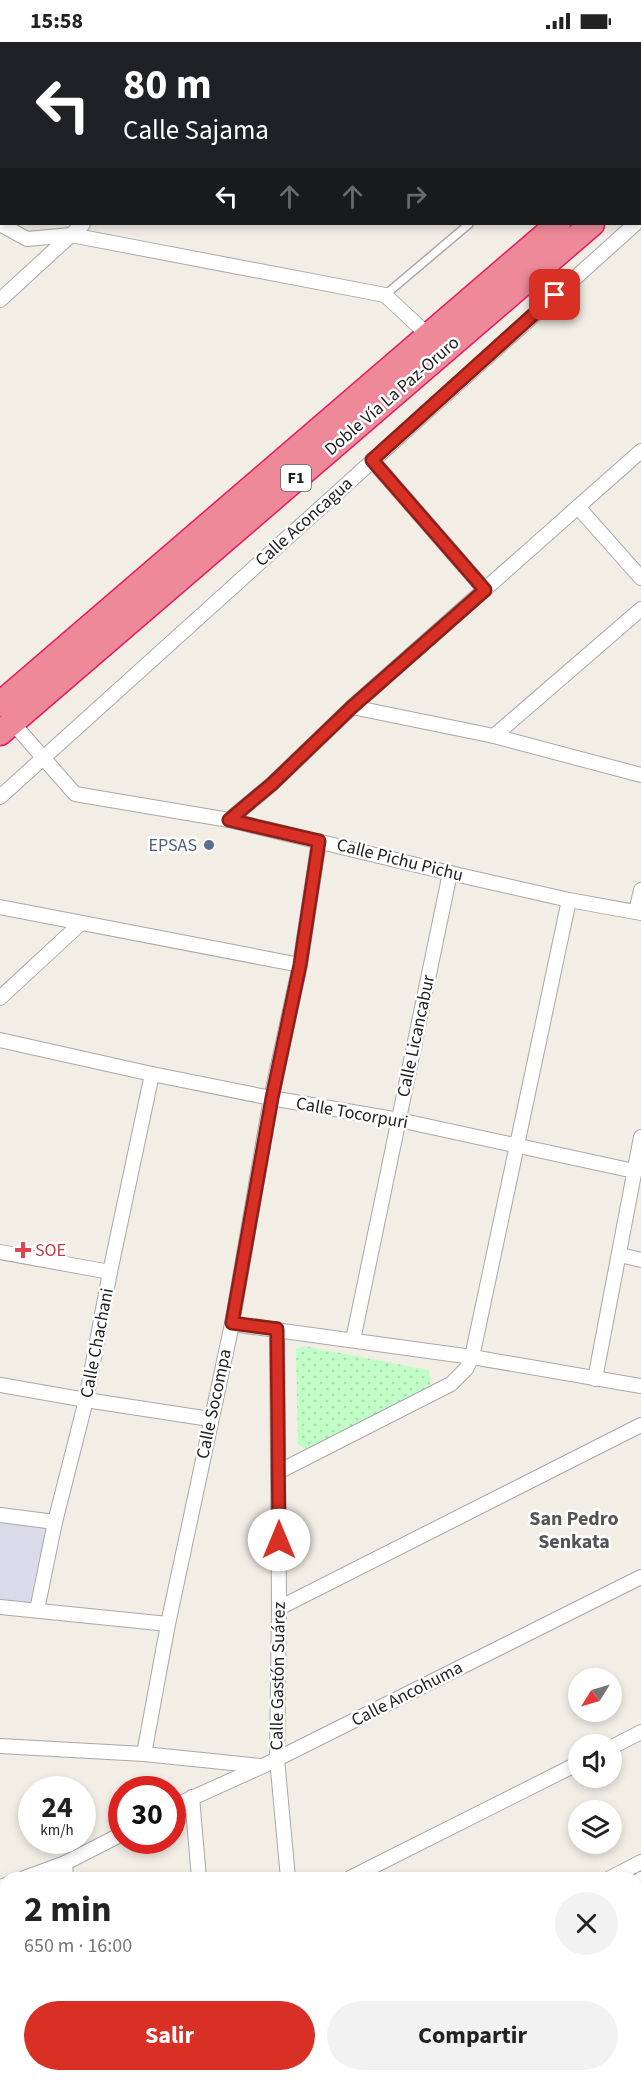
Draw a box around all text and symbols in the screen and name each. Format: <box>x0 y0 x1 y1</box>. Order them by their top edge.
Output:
text: 15:58 <box>30 5 83 37</box>
text: 80 m <box>123 55 212 115</box>
icon: left <box>24 66 102 144</box>
text: Calle Sajama <box>123 111 269 150</box>
icon: left <box>210 180 243 213</box>
icon: ahead <box>273 180 306 213</box>
icon: ahead <box>336 180 369 213</box>
icon: right <box>399 180 432 213</box>
pin <box>529 269 580 320</box>
icon: arrive <box>538 278 571 311</box>
street label: Doble Vía La Paz-Oruro <box>319 330 465 462</box>
road number: F1 <box>281 465 311 491</box>
street label: Calle Aconcagua <box>250 471 358 573</box>
street label: Calle Pichu Pichu <box>334 832 466 888</box>
place label: EPSAS <box>149 833 197 858</box>
marker: EPSAS <box>202 838 216 852</box>
street label: Calle Licancabur <box>391 972 441 1099</box>
street label: Calle Tocorpuri <box>294 1091 410 1135</box>
place label: SOE <box>35 1238 66 1263</box>
marker: SOE <box>16 1243 30 1257</box>
street label: Calle Chachani <box>74 1286 120 1400</box>
street label: Calle Socompa <box>190 1347 238 1461</box>
district label: San Pedro Senkata <box>529 1505 619 1556</box>
position arrow <box>247 1508 311 1572</box>
street label: Calle Gastón Suárez <box>264 1601 292 1751</box>
street label: Calle Ancohuma <box>347 1655 467 1733</box>
north arrow <box>568 1668 622 1722</box>
map controls <box>568 1668 622 1854</box>
button: sound <box>568 1734 622 1788</box>
speed limit sign: 30 <box>108 1776 186 1854</box>
text: 24 <box>41 1786 73 1829</box>
button: layers <box>568 1800 622 1854</box>
text: km/h <box>40 1820 74 1841</box>
text: 2 min <box>24 1884 112 1935</box>
button: close <box>555 1892 618 1955</box>
text: 650 m · 16:00 <box>24 1932 132 1960</box>
button: Salir <box>24 2001 315 2070</box>
button: Compartir <box>327 2001 618 2070</box>

